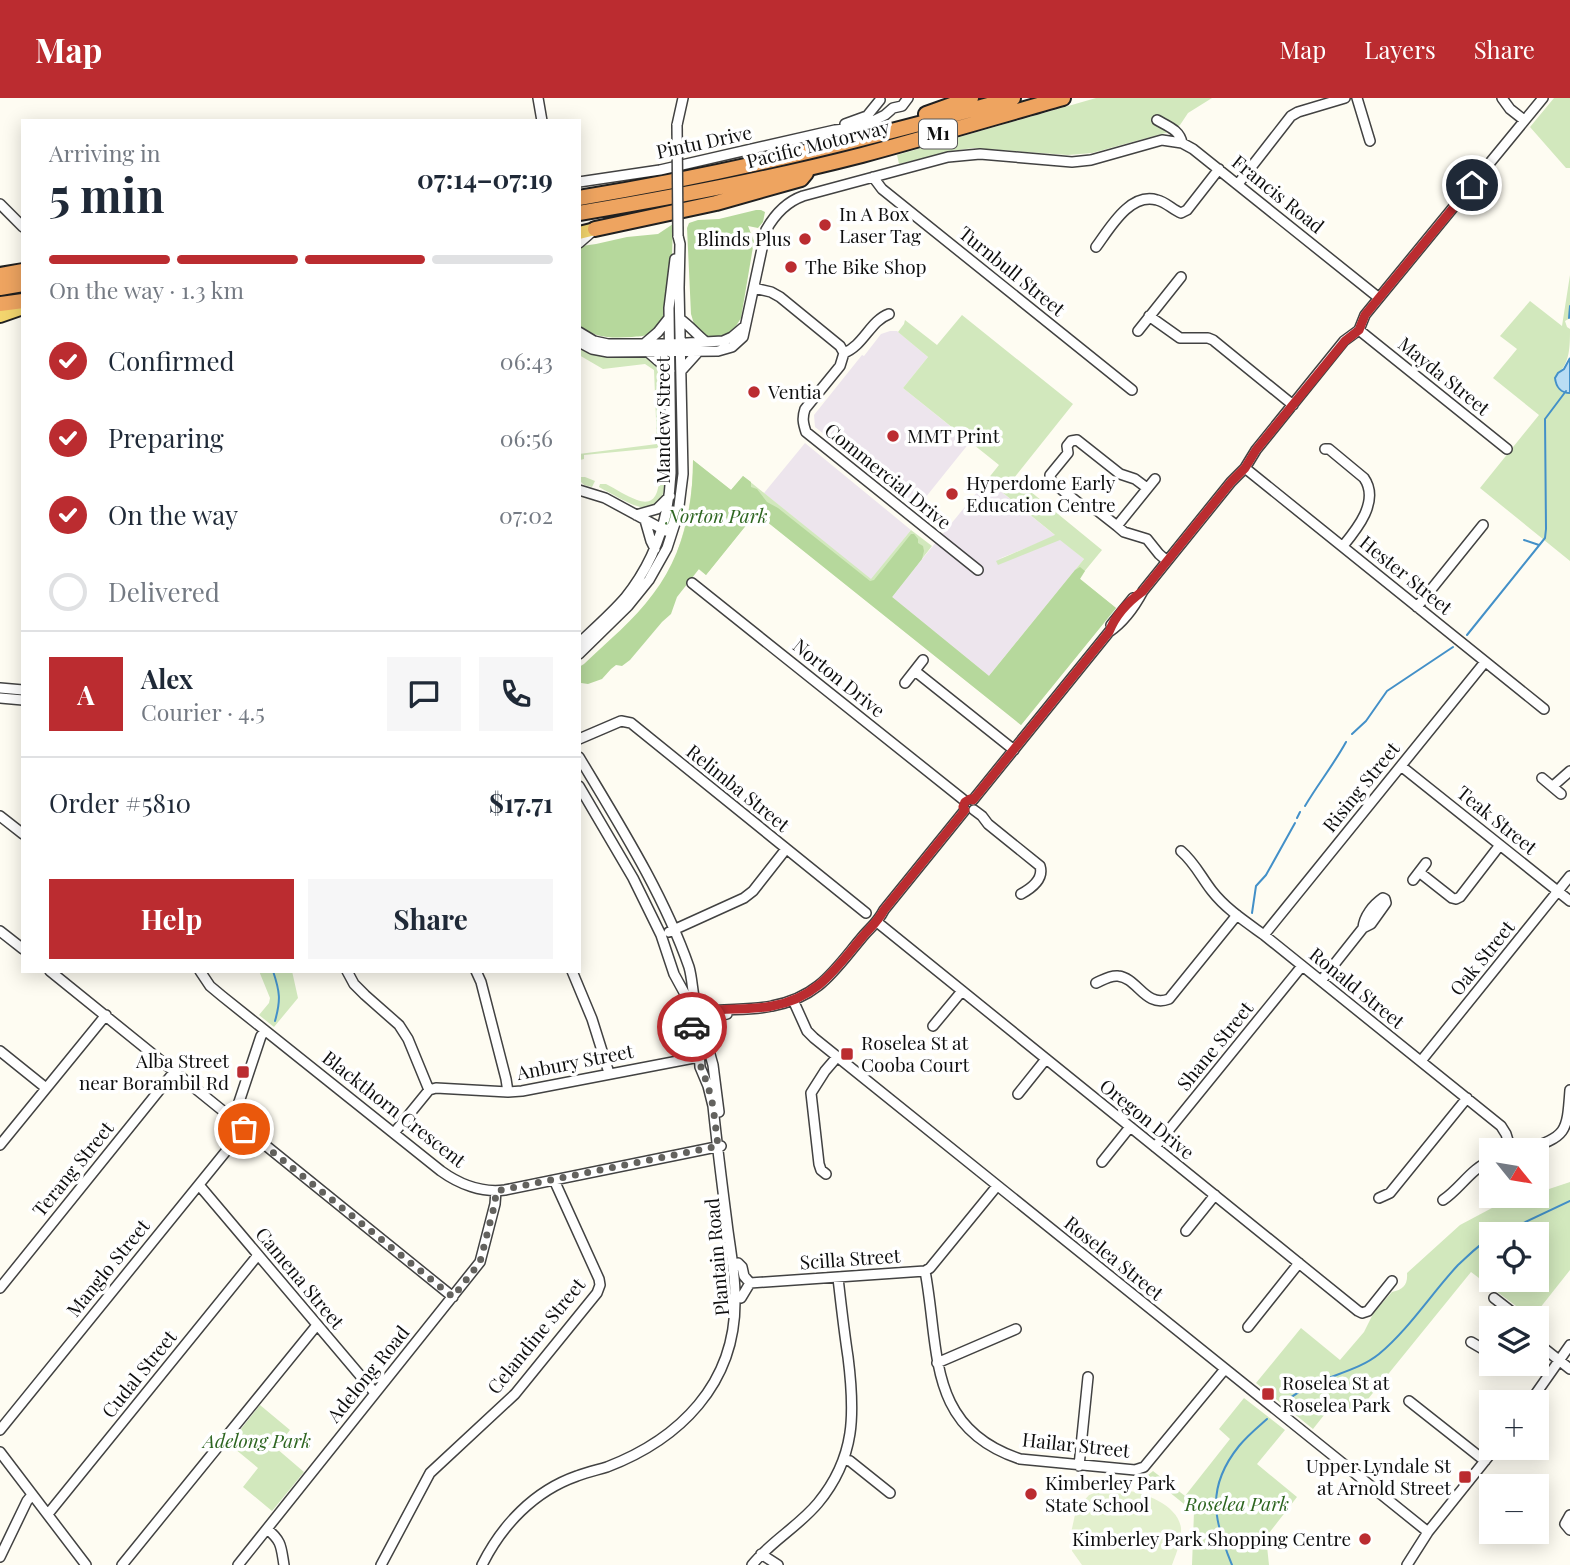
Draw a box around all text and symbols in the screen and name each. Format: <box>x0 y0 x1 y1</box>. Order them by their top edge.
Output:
text: Map <box>35 27 102 71</box>
text: Map <box>1280 33 1326 65</box>
text: Layers <box>1364 33 1436 65</box>
text: Share <box>1474 33 1535 65</box>
street label: Pacific Motorway <box>743 113 892 173</box>
street label: Pintu Drive <box>654 118 754 164</box>
road number: M1 <box>919 120 957 149</box>
text: Arriving in <box>49 137 161 168</box>
street label: Francis Road <box>1227 148 1330 238</box>
pin <box>1442 155 1502 215</box>
text: 07:14–07:19 <box>417 161 553 196</box>
text: 5 min <box>49 163 164 225</box>
icon: home <box>1453 166 1491 204</box>
place label: In A Box Laser Tag <box>839 200 921 248</box>
marker: In A Box Laser Tag <box>817 217 833 233</box>
street label: Turnbull Street <box>954 219 1071 321</box>
place label: Blinds Plus <box>697 225 791 251</box>
marker: Blinds Plus <box>797 231 813 247</box>
place label: The Bike Shop <box>805 253 927 279</box>
marker: The Bike Shop <box>783 259 799 275</box>
text: On the way · 1.3 km <box>49 274 244 305</box>
street label: Mayda Street <box>1393 330 1496 420</box>
icon: check <box>49 342 87 380</box>
text: Confirmed <box>108 343 235 378</box>
text: 06:43 <box>500 345 553 376</box>
street label: Mandew Street <box>649 356 675 484</box>
place label: Ventia <box>767 378 822 404</box>
marker: Ventia <box>746 384 762 400</box>
street label: Commercial Drive <box>820 416 957 534</box>
icon: check <box>49 419 87 457</box>
text: Preparing <box>108 420 224 455</box>
text: 06:56 <box>500 422 553 453</box>
place label: MMT Print <box>907 422 1000 448</box>
marker: MMT Print <box>885 428 901 444</box>
place label: Hyperdome Early Education Centre <box>966 469 1116 517</box>
marker: Hyperdome Early Education Centre <box>944 486 960 502</box>
icon: check <box>49 496 87 534</box>
text: On the way <box>108 497 238 532</box>
text: 07:02 <box>499 499 553 530</box>
park label: Norton Park <box>664 502 768 528</box>
street label: Hester Street <box>1355 529 1459 620</box>
text: Delivered <box>108 574 220 609</box>
street label: Norton Drive <box>788 632 891 722</box>
button: chat <box>387 657 461 731</box>
button: phone <box>479 657 553 731</box>
text: Alex <box>141 661 193 696</box>
text: A <box>77 677 95 712</box>
text: Courier · 4.5 <box>141 696 265 727</box>
street label: Rising Street <box>1316 736 1405 837</box>
street label: Relimba Street <box>682 738 796 837</box>
street label: Teak Street <box>1452 779 1543 860</box>
text: Order #5810 <box>49 785 191 820</box>
text: $17.71 <box>489 785 553 820</box>
button: Help <box>49 879 294 959</box>
button: Share <box>308 879 553 959</box>
street label: Oak Street <box>1443 914 1520 1000</box>
street label: Ronald Street <box>1305 941 1411 1034</box>
courier <box>657 992 727 1062</box>
street label: Shane Street <box>1170 995 1258 1095</box>
icon: car <box>673 1008 711 1046</box>
place label: Roselea St at Cooba Court <box>861 1029 970 1077</box>
street label: Anbury Street <box>513 1037 636 1085</box>
street label: Blackthorn Crescent <box>318 1044 472 1173</box>
marker: Roselea St at Cooba Court <box>839 1046 855 1062</box>
place label: Alba Street near Borambil Rd <box>79 1047 229 1095</box>
marker: Alba Street near Borambil Rd <box>235 1064 251 1080</box>
street label: Oregon Drive <box>1095 1072 1200 1164</box>
pin <box>214 1099 274 1159</box>
icon: bag <box>225 1110 263 1148</box>
street label: Terang Street <box>26 1115 119 1221</box>
north arrow <box>1479 1138 1549 1208</box>
map controls <box>1479 1138 1549 1544</box>
street label: Plantain Road <box>698 1197 734 1317</box>
street label: Roselea Street <box>1060 1209 1170 1305</box>
street label: Manglo Street <box>60 1213 155 1322</box>
street label: Camena Street <box>251 1221 351 1334</box>
button: locate <box>1479 1222 1549 1292</box>
street label: Scilla Street <box>799 1241 901 1274</box>
street label: Celandine Street <box>480 1272 590 1399</box>
button: layers <box>1479 1306 1549 1376</box>
street label: Adelong Road <box>320 1320 414 1428</box>
street label: Cudal Street <box>95 1324 182 1423</box>
place label: Roselea St at Roselea Park <box>1282 1369 1391 1417</box>
marker: Roselea St at Roselea Park <box>1260 1386 1276 1402</box>
button: + <box>1479 1390 1549 1460</box>
street label: Hailar Street <box>1021 1425 1131 1463</box>
park label: Adelong Park <box>201 1427 311 1453</box>
place label: Upper Lyndale St at Arnold Street <box>1306 1452 1451 1500</box>
place label: Kimberley Park State School <box>1045 1469 1176 1517</box>
marker: Upper Lyndale St at Arnold Street <box>1457 1469 1473 1485</box>
button: − <box>1479 1474 1549 1544</box>
marker: Kimberley Park State School <box>1023 1486 1039 1502</box>
park label: Roselea Park <box>1184 1490 1289 1516</box>
place label: Kimberley Park Shopping Centre <box>1072 1525 1351 1551</box>
marker: Kimberley Park Shopping Centre <box>1357 1531 1373 1547</box>

